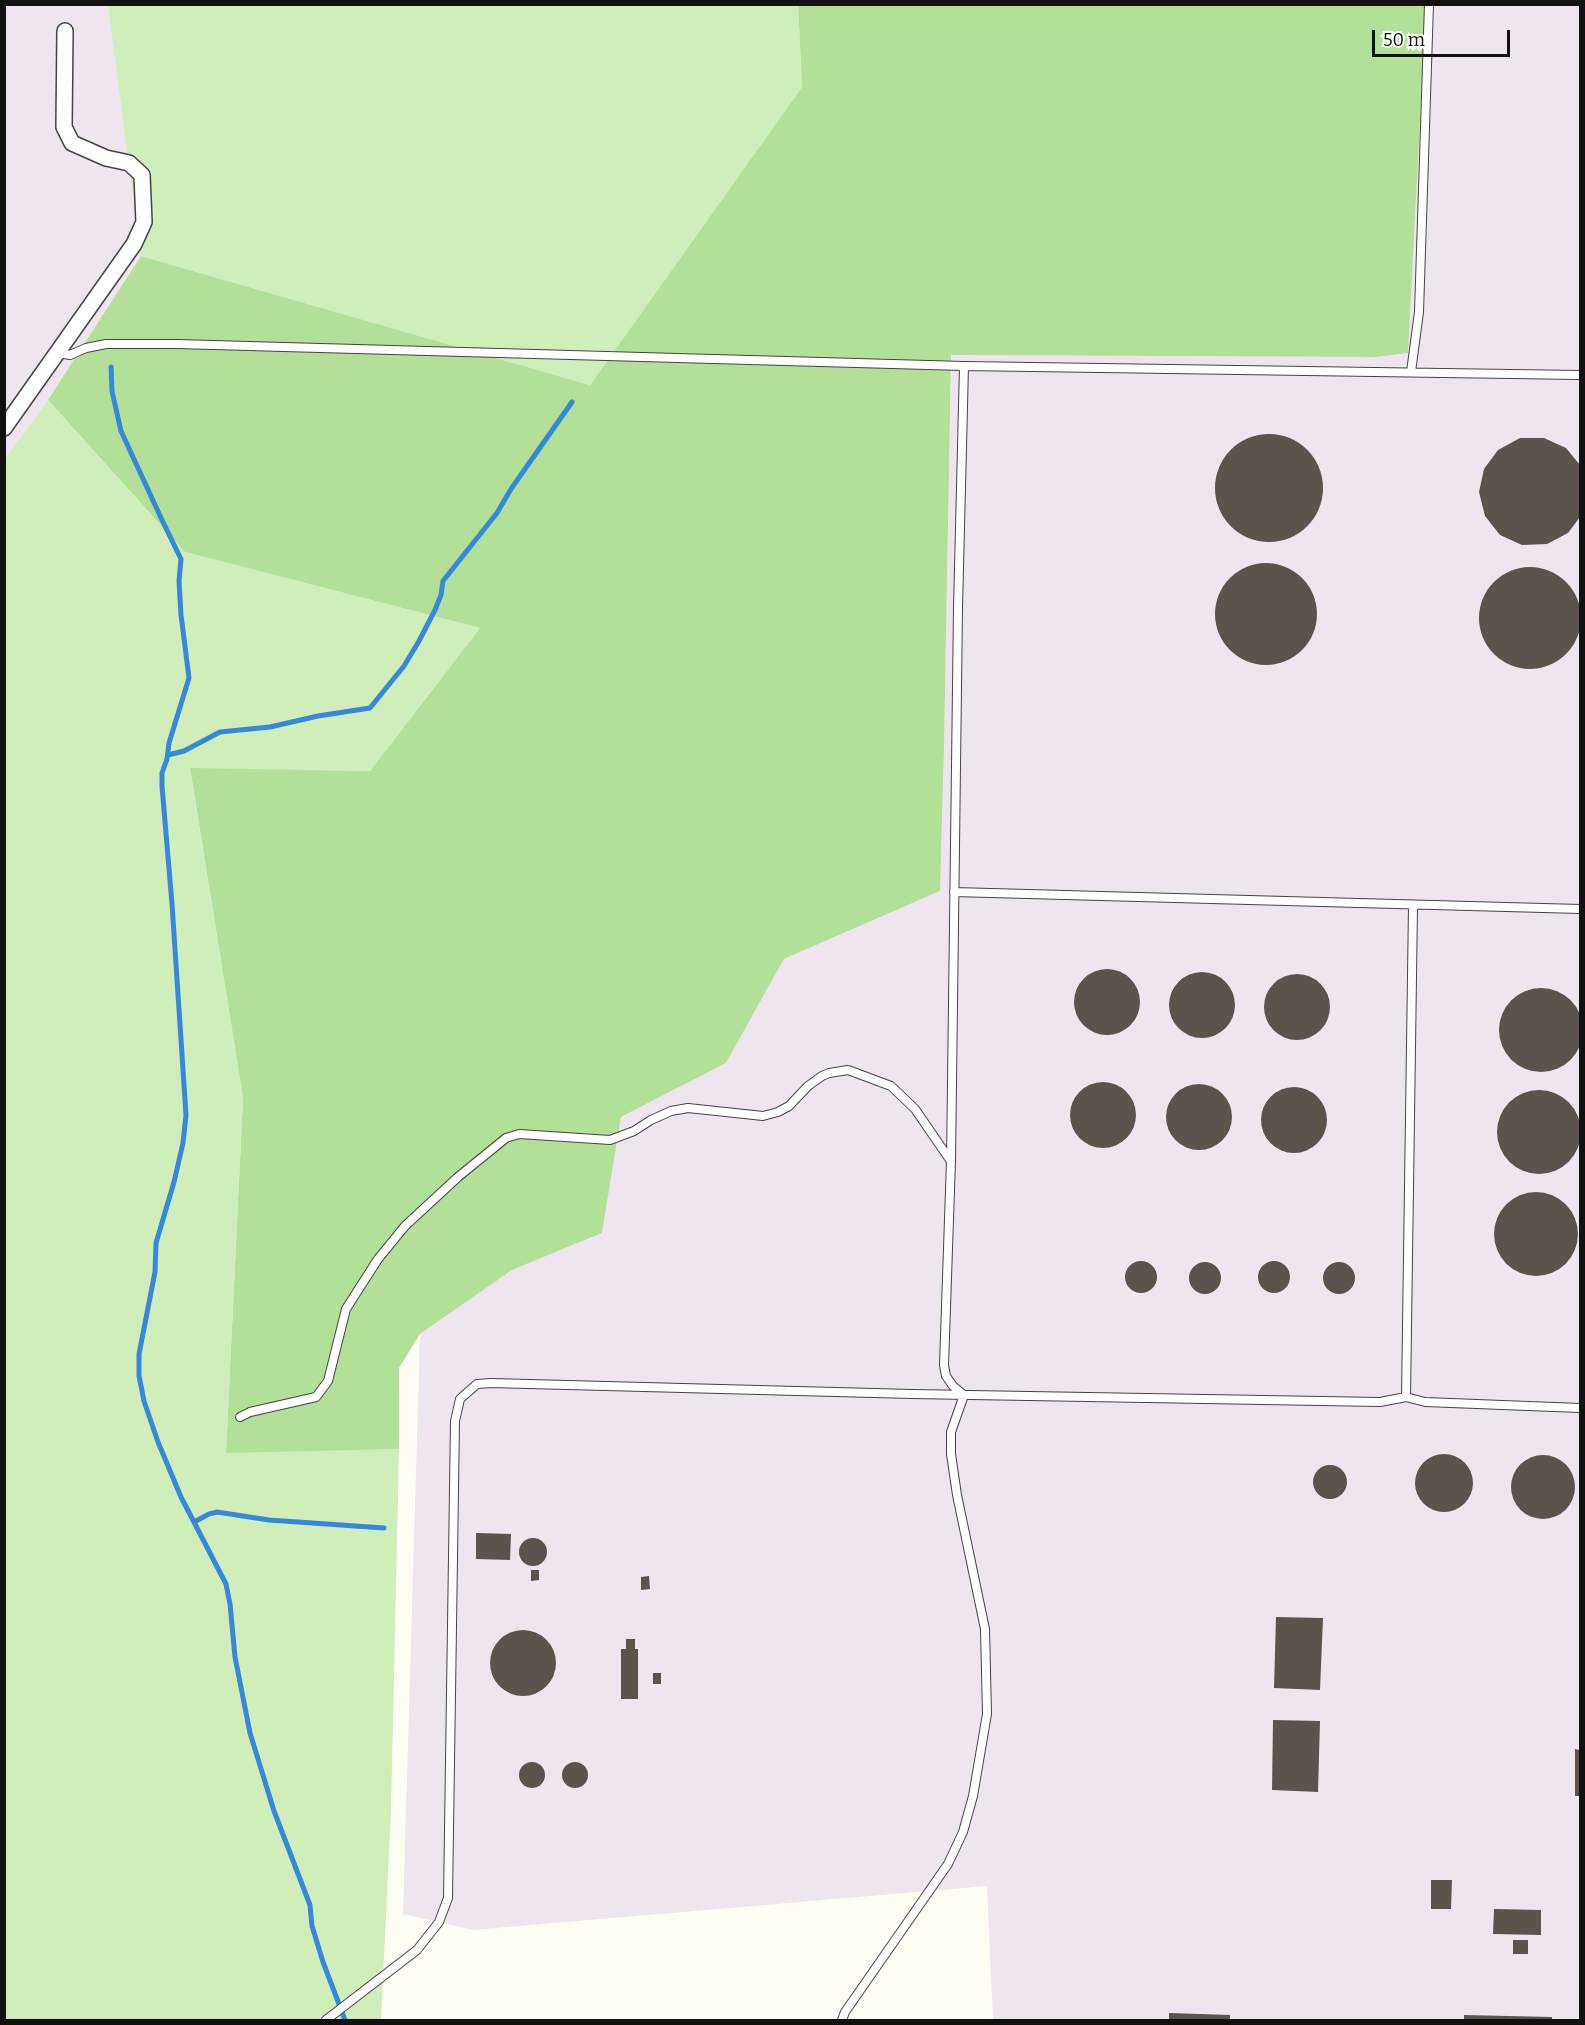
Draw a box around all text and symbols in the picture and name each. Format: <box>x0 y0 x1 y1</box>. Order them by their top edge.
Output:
scale bar <box>1375 18 1513 56</box>
text: 50 m <box>1383 29 1425 51</box>

